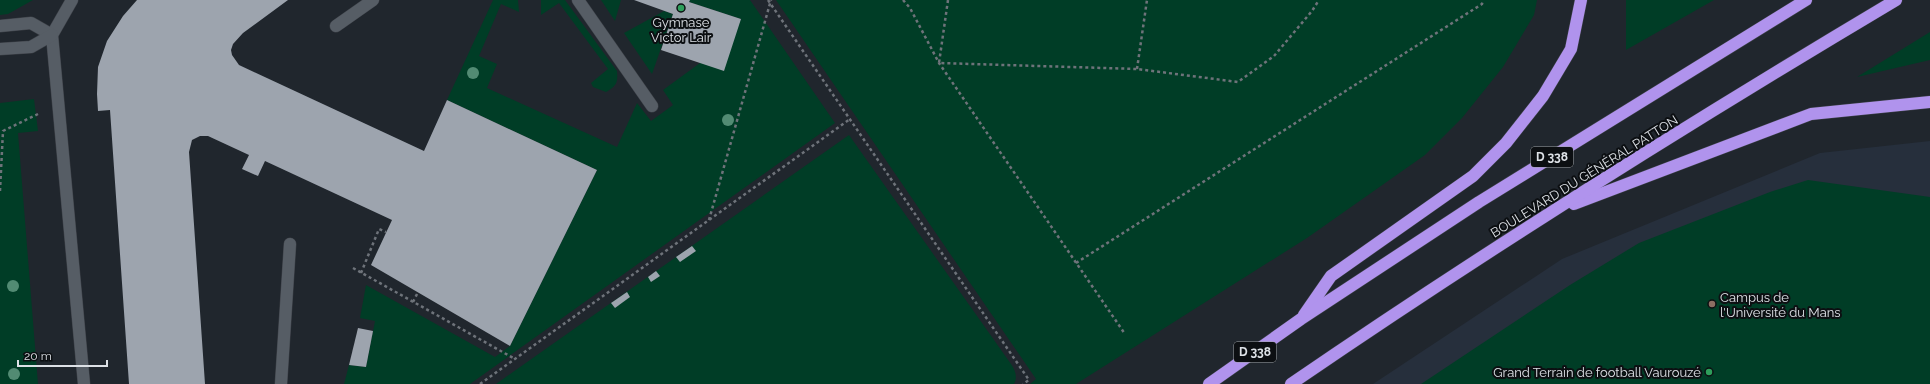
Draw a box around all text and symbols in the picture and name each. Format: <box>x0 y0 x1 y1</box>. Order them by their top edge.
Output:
marker: Gymnase Victor Lair <box>676 3 686 13</box>
place label: Gymnase Victor Lair <box>651 15 712 45</box>
street label: BOULEVARD DU GÉNÉRAL PATTON <box>1488 112 1681 240</box>
road number: D 338 <box>1531 147 1573 167</box>
place label: Campus de l'Université du Mans <box>1720 290 1841 320</box>
marker: Campus de l'Université du Mans <box>1707 299 1717 309</box>
scale bar <box>18 342 107 368</box>
road number: D 338 <box>1234 342 1276 362</box>
text: 20 m <box>24 349 52 363</box>
place label: Grand Terrain de football Vaurouzé <box>1493 365 1701 380</box>
marker: Grand Terrain de football Vaurouzé <box>1704 367 1714 377</box>

